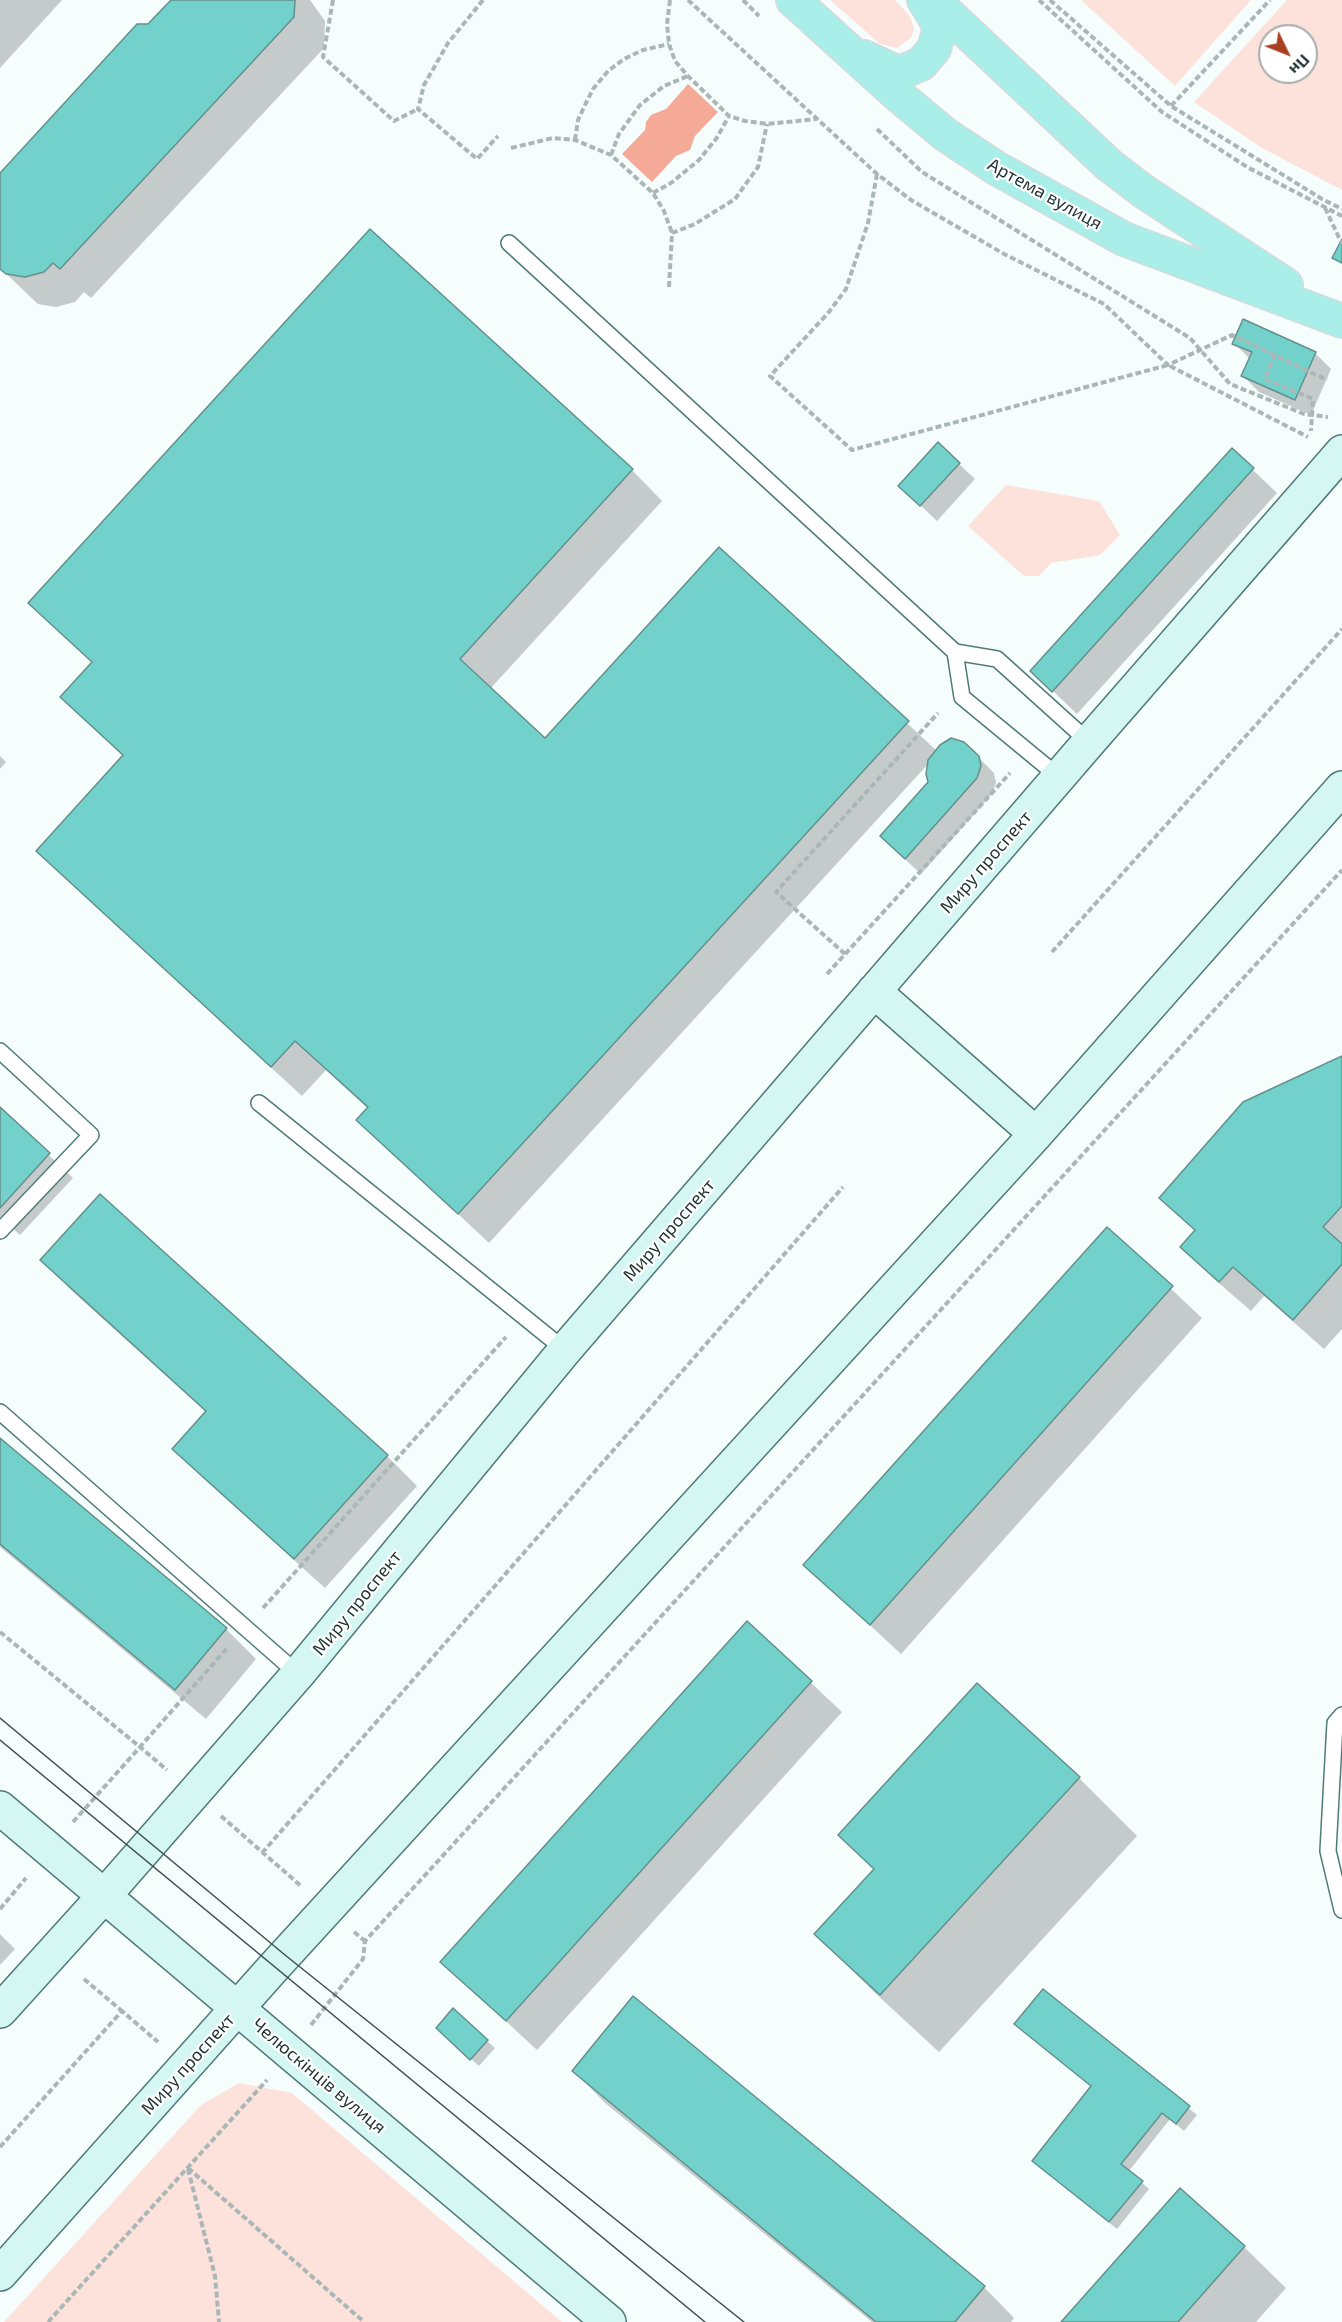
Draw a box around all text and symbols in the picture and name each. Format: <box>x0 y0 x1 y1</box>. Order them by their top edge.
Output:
north arrow <box>1258 24 1318 84</box>
text: Пн <box>1286 51 1314 79</box>
street label: Артема вулиця <box>984 154 1106 234</box>
street label: Миру проспект <box>936 806 1036 918</box>
street label: Миру проспект <box>619 1174 719 1286</box>
street label: Миру проспект <box>308 1546 406 1660</box>
street label: Миру проспект <box>137 2009 239 2119</box>
street label: Челюскінців вулиця <box>248 2014 390 2138</box>

